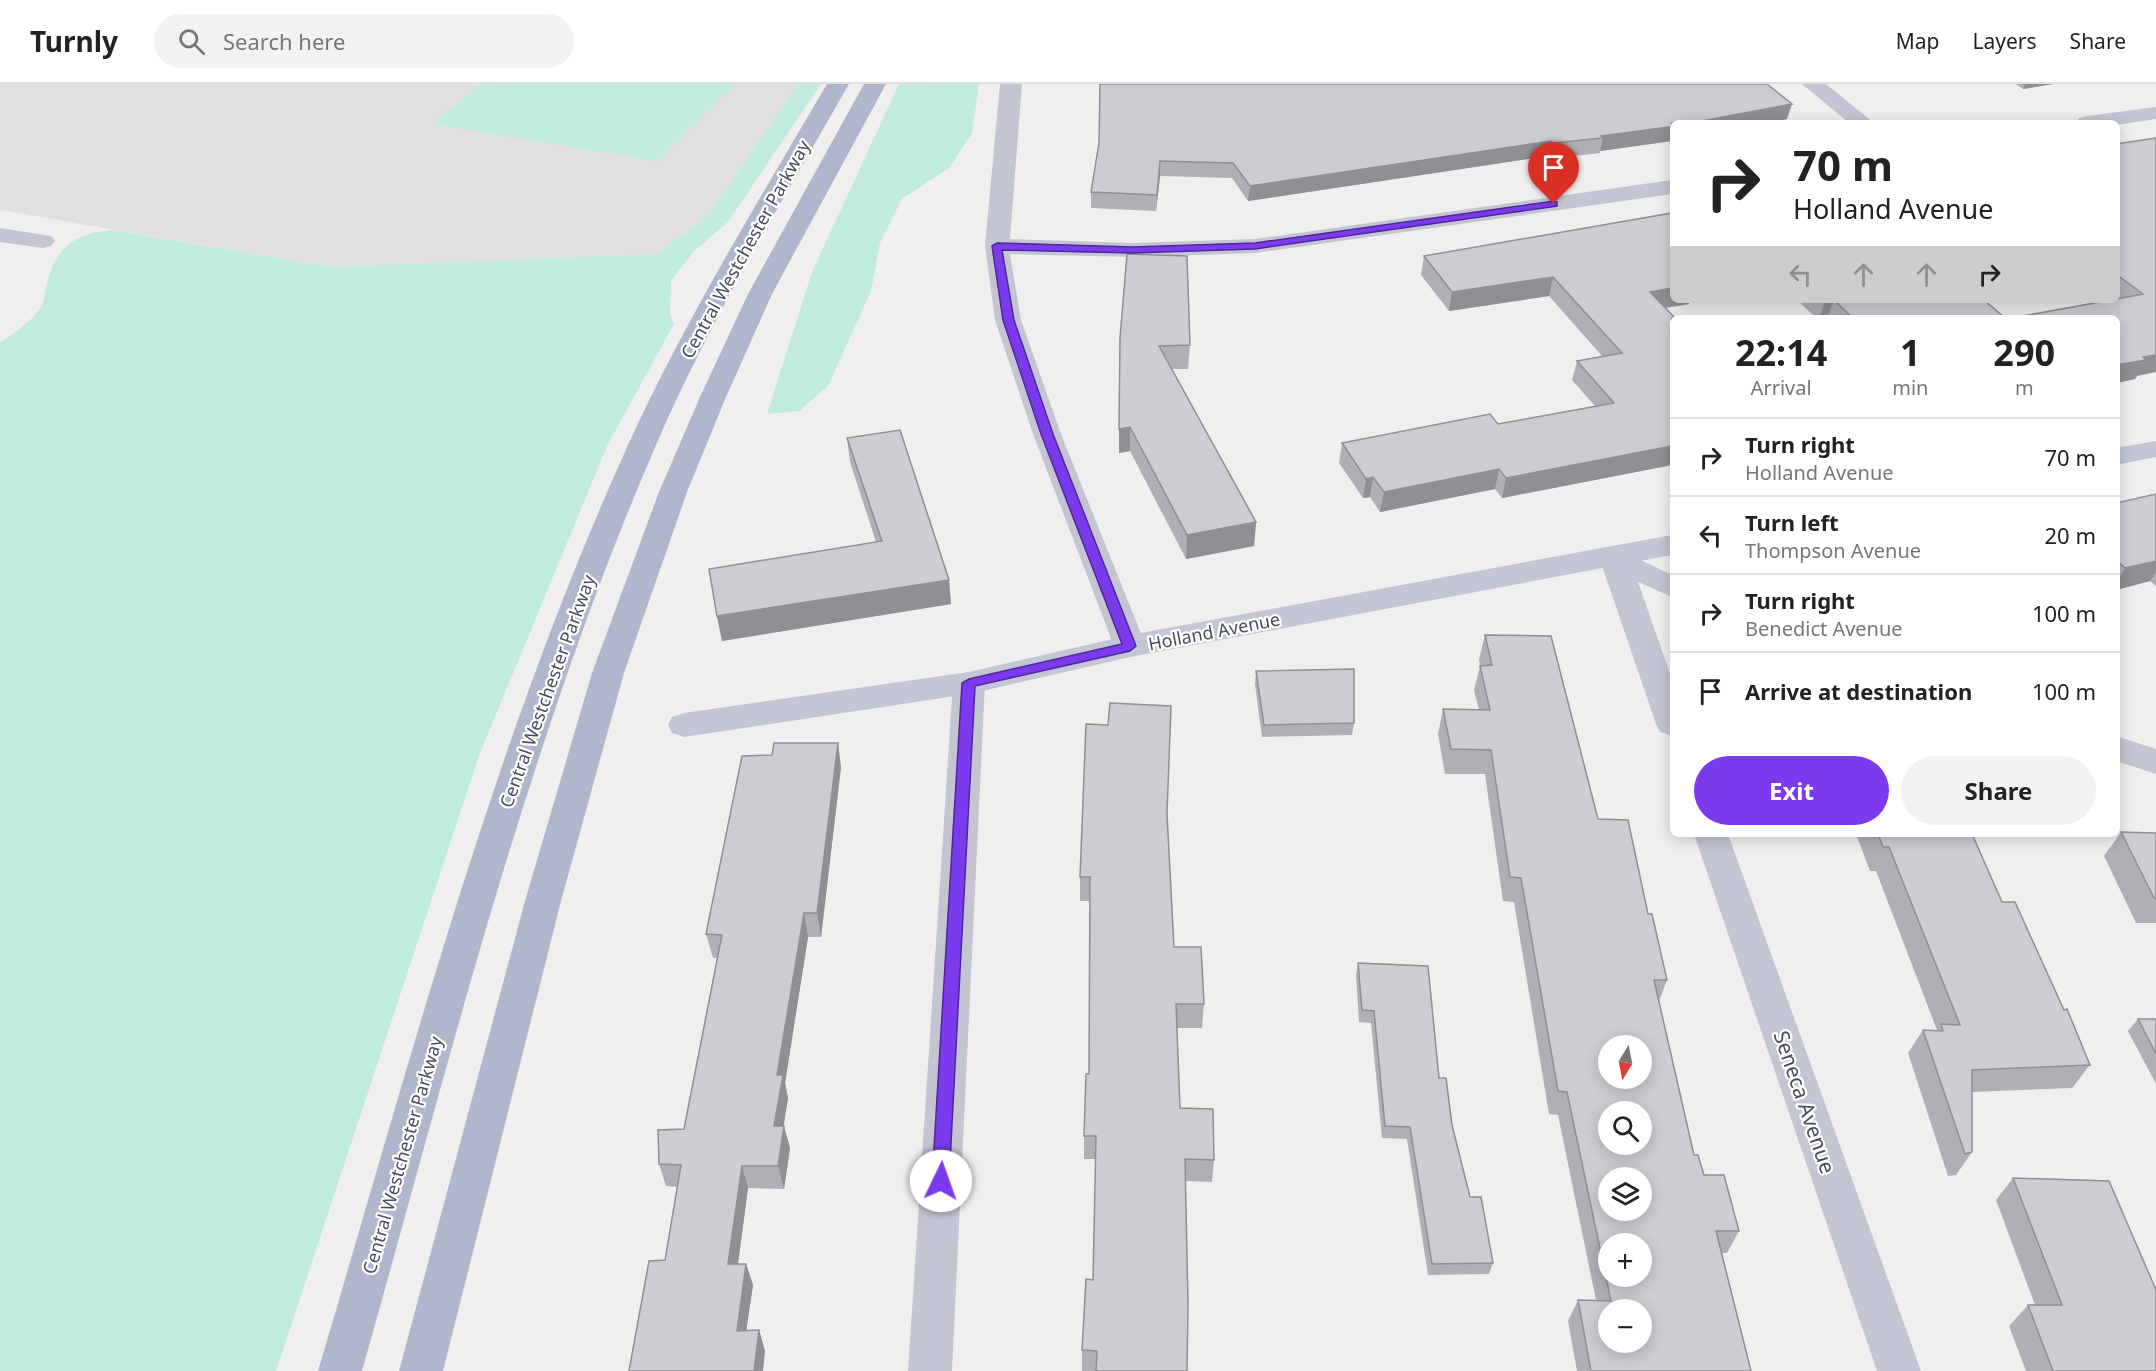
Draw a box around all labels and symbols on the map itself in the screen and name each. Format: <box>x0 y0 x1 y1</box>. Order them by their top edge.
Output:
street label: Central Westchester Parkway <box>675 135 816 362</box>
pin <box>1528 142 1579 204</box>
street label: Central Westchester Parkway <box>494 571 601 811</box>
street label: Holland Avenue <box>1146 606 1282 656</box>
street label: Seneca Avenue <box>1767 1027 1843 1177</box>
street label: Central Westchester Parkway <box>357 1033 448 1277</box>
north arrow <box>1598 1035 1652 1089</box>
position arrow <box>909 1149 973 1213</box>

